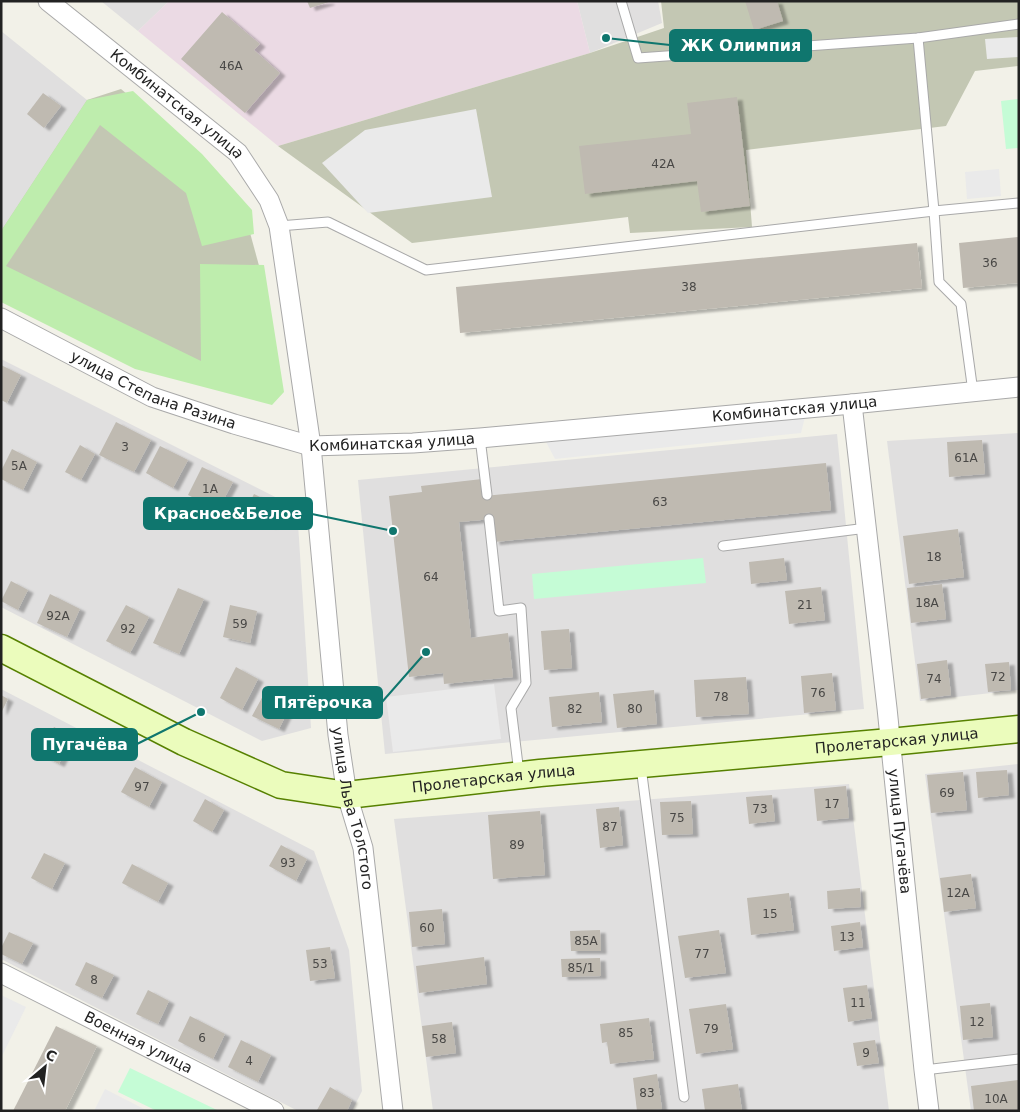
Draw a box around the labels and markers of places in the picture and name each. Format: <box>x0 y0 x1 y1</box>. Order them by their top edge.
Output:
callout: ЖК Олимпия <box>670 30 811 61</box>
callout: Красное&Белое <box>144 498 312 529</box>
callout: Пятёрочка <box>263 687 382 718</box>
callout: Пугачёва <box>32 729 137 760</box>

